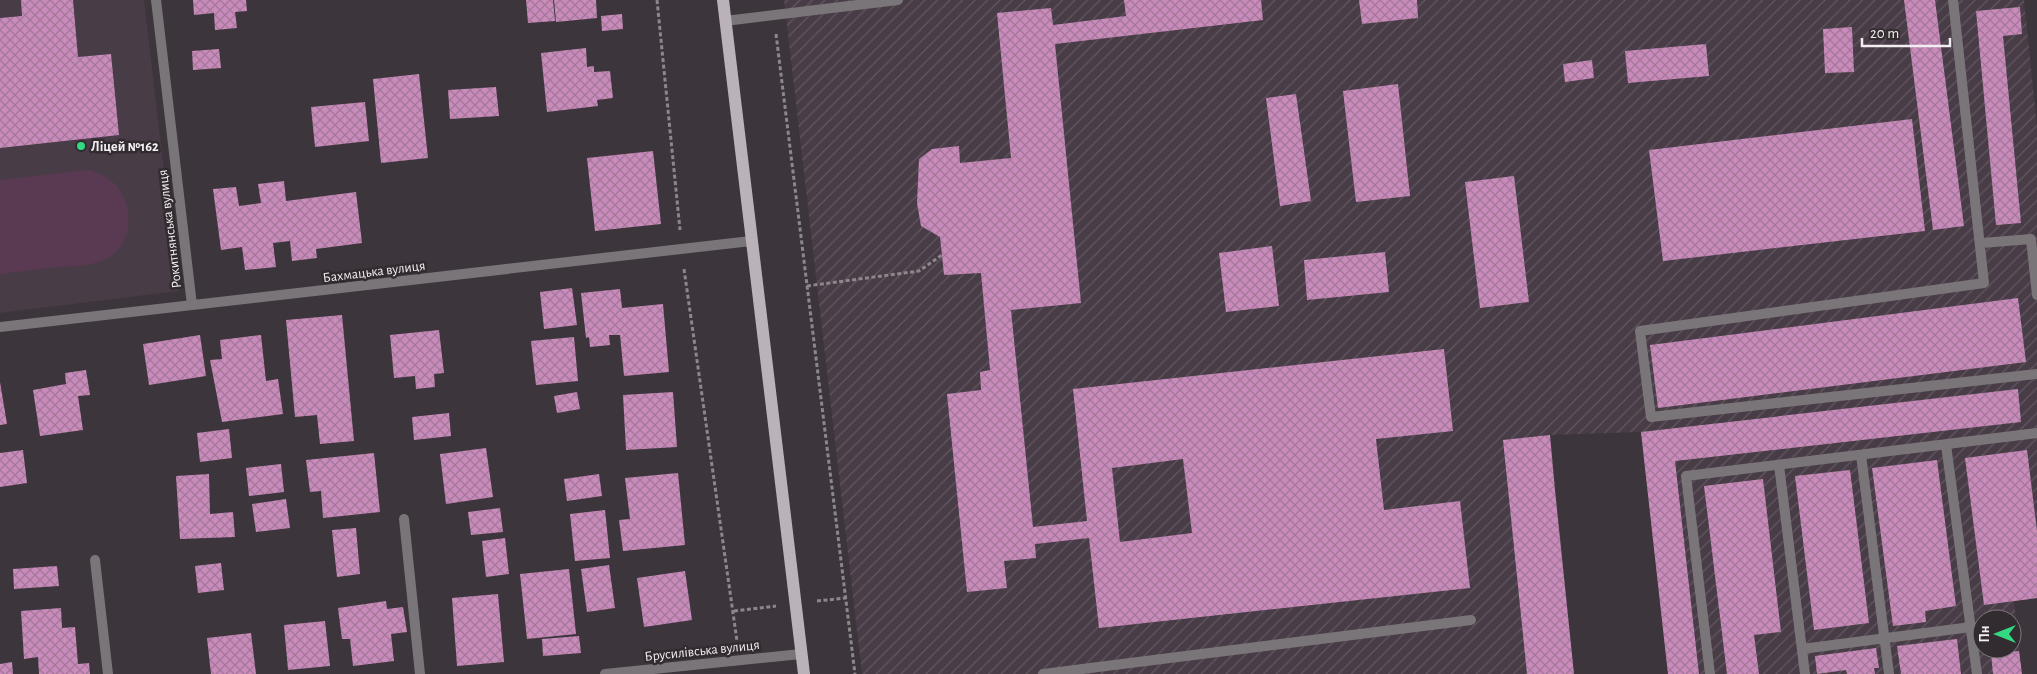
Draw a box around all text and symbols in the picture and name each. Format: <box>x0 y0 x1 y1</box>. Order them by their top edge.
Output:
scale bar <box>1862 15 1950 47</box>
text: 20 m <box>1870 26 1899 41</box>
marker: Ліцей №162 <box>75 140 87 152</box>
place label: Ліцей №162 <box>91 140 159 154</box>
street label: Рокитнянська вулиця <box>156 169 184 289</box>
street label: Бахмацька вулиця <box>322 259 426 285</box>
north arrow <box>1972 609 2022 659</box>
text: Пн <box>1978 625 1992 643</box>
street label: Брусилівська вулиця <box>644 638 760 664</box>

